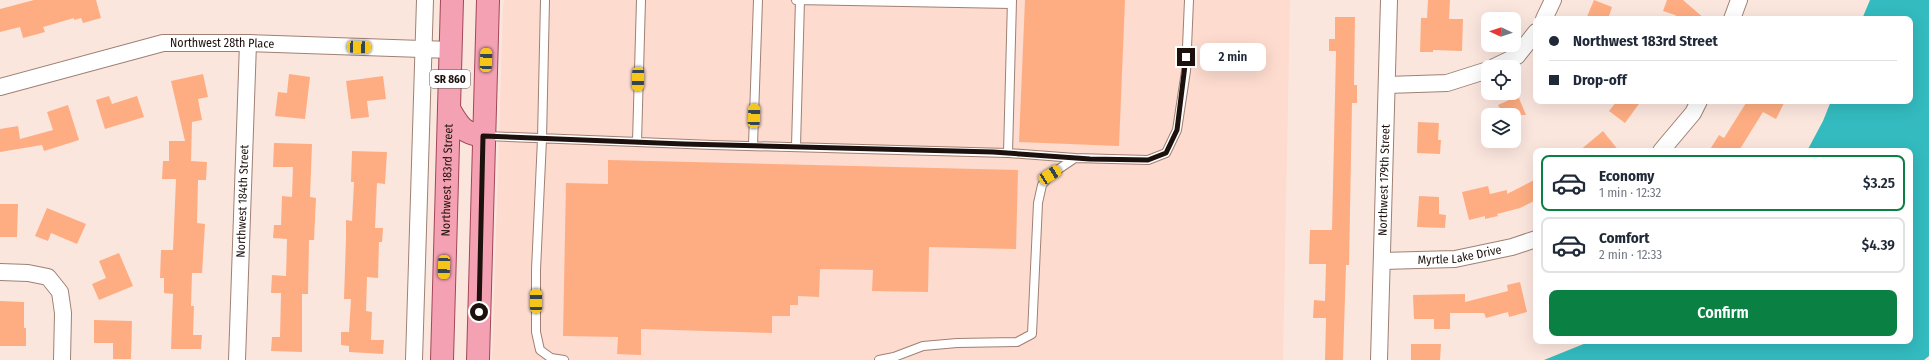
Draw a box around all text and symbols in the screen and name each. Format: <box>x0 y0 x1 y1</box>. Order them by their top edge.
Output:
north arrow <box>1481 12 1521 52</box>
map controls <box>1481 12 1521 148</box>
text: Northwest 183rd Street <box>1573 32 1718 50</box>
street label: Northwest 28th Place <box>170 36 275 51</box>
car <box>347 41 371 53</box>
callout: 2 min <box>1200 43 1266 71</box>
car <box>480 48 492 72</box>
route end <box>1177 48 1195 66</box>
text: 2 min <box>1219 49 1247 64</box>
button: locate <box>1481 60 1521 100</box>
car <box>632 67 644 91</box>
road number: SR 860 <box>430 70 470 88</box>
text: Drop-off <box>1573 71 1627 89</box>
car <box>748 104 760 128</box>
button: layers <box>1481 108 1521 148</box>
street label: Northwest 183rd Street <box>438 124 456 237</box>
street label: Northwest 179th Street <box>1375 124 1393 236</box>
street label: Northwest 184th Street <box>234 144 251 258</box>
car <box>1037 163 1063 187</box>
icon: car <box>1551 165 1587 201</box>
text: Economy <box>1599 167 1654 185</box>
text: $3.25 <box>1863 174 1895 192</box>
text: 1 min · 12:32 <box>1599 185 1661 200</box>
icon: car <box>1551 227 1587 263</box>
text: Comfort <box>1599 229 1650 247</box>
text: $4.39 <box>1862 236 1895 254</box>
street label: Myrtle Lake Drive <box>1417 242 1503 267</box>
text: 2 min · 12:33 <box>1599 247 1662 262</box>
car <box>438 255 450 279</box>
car <box>530 289 542 313</box>
button: Confirm <box>1549 290 1897 336</box>
route start <box>470 303 488 321</box>

